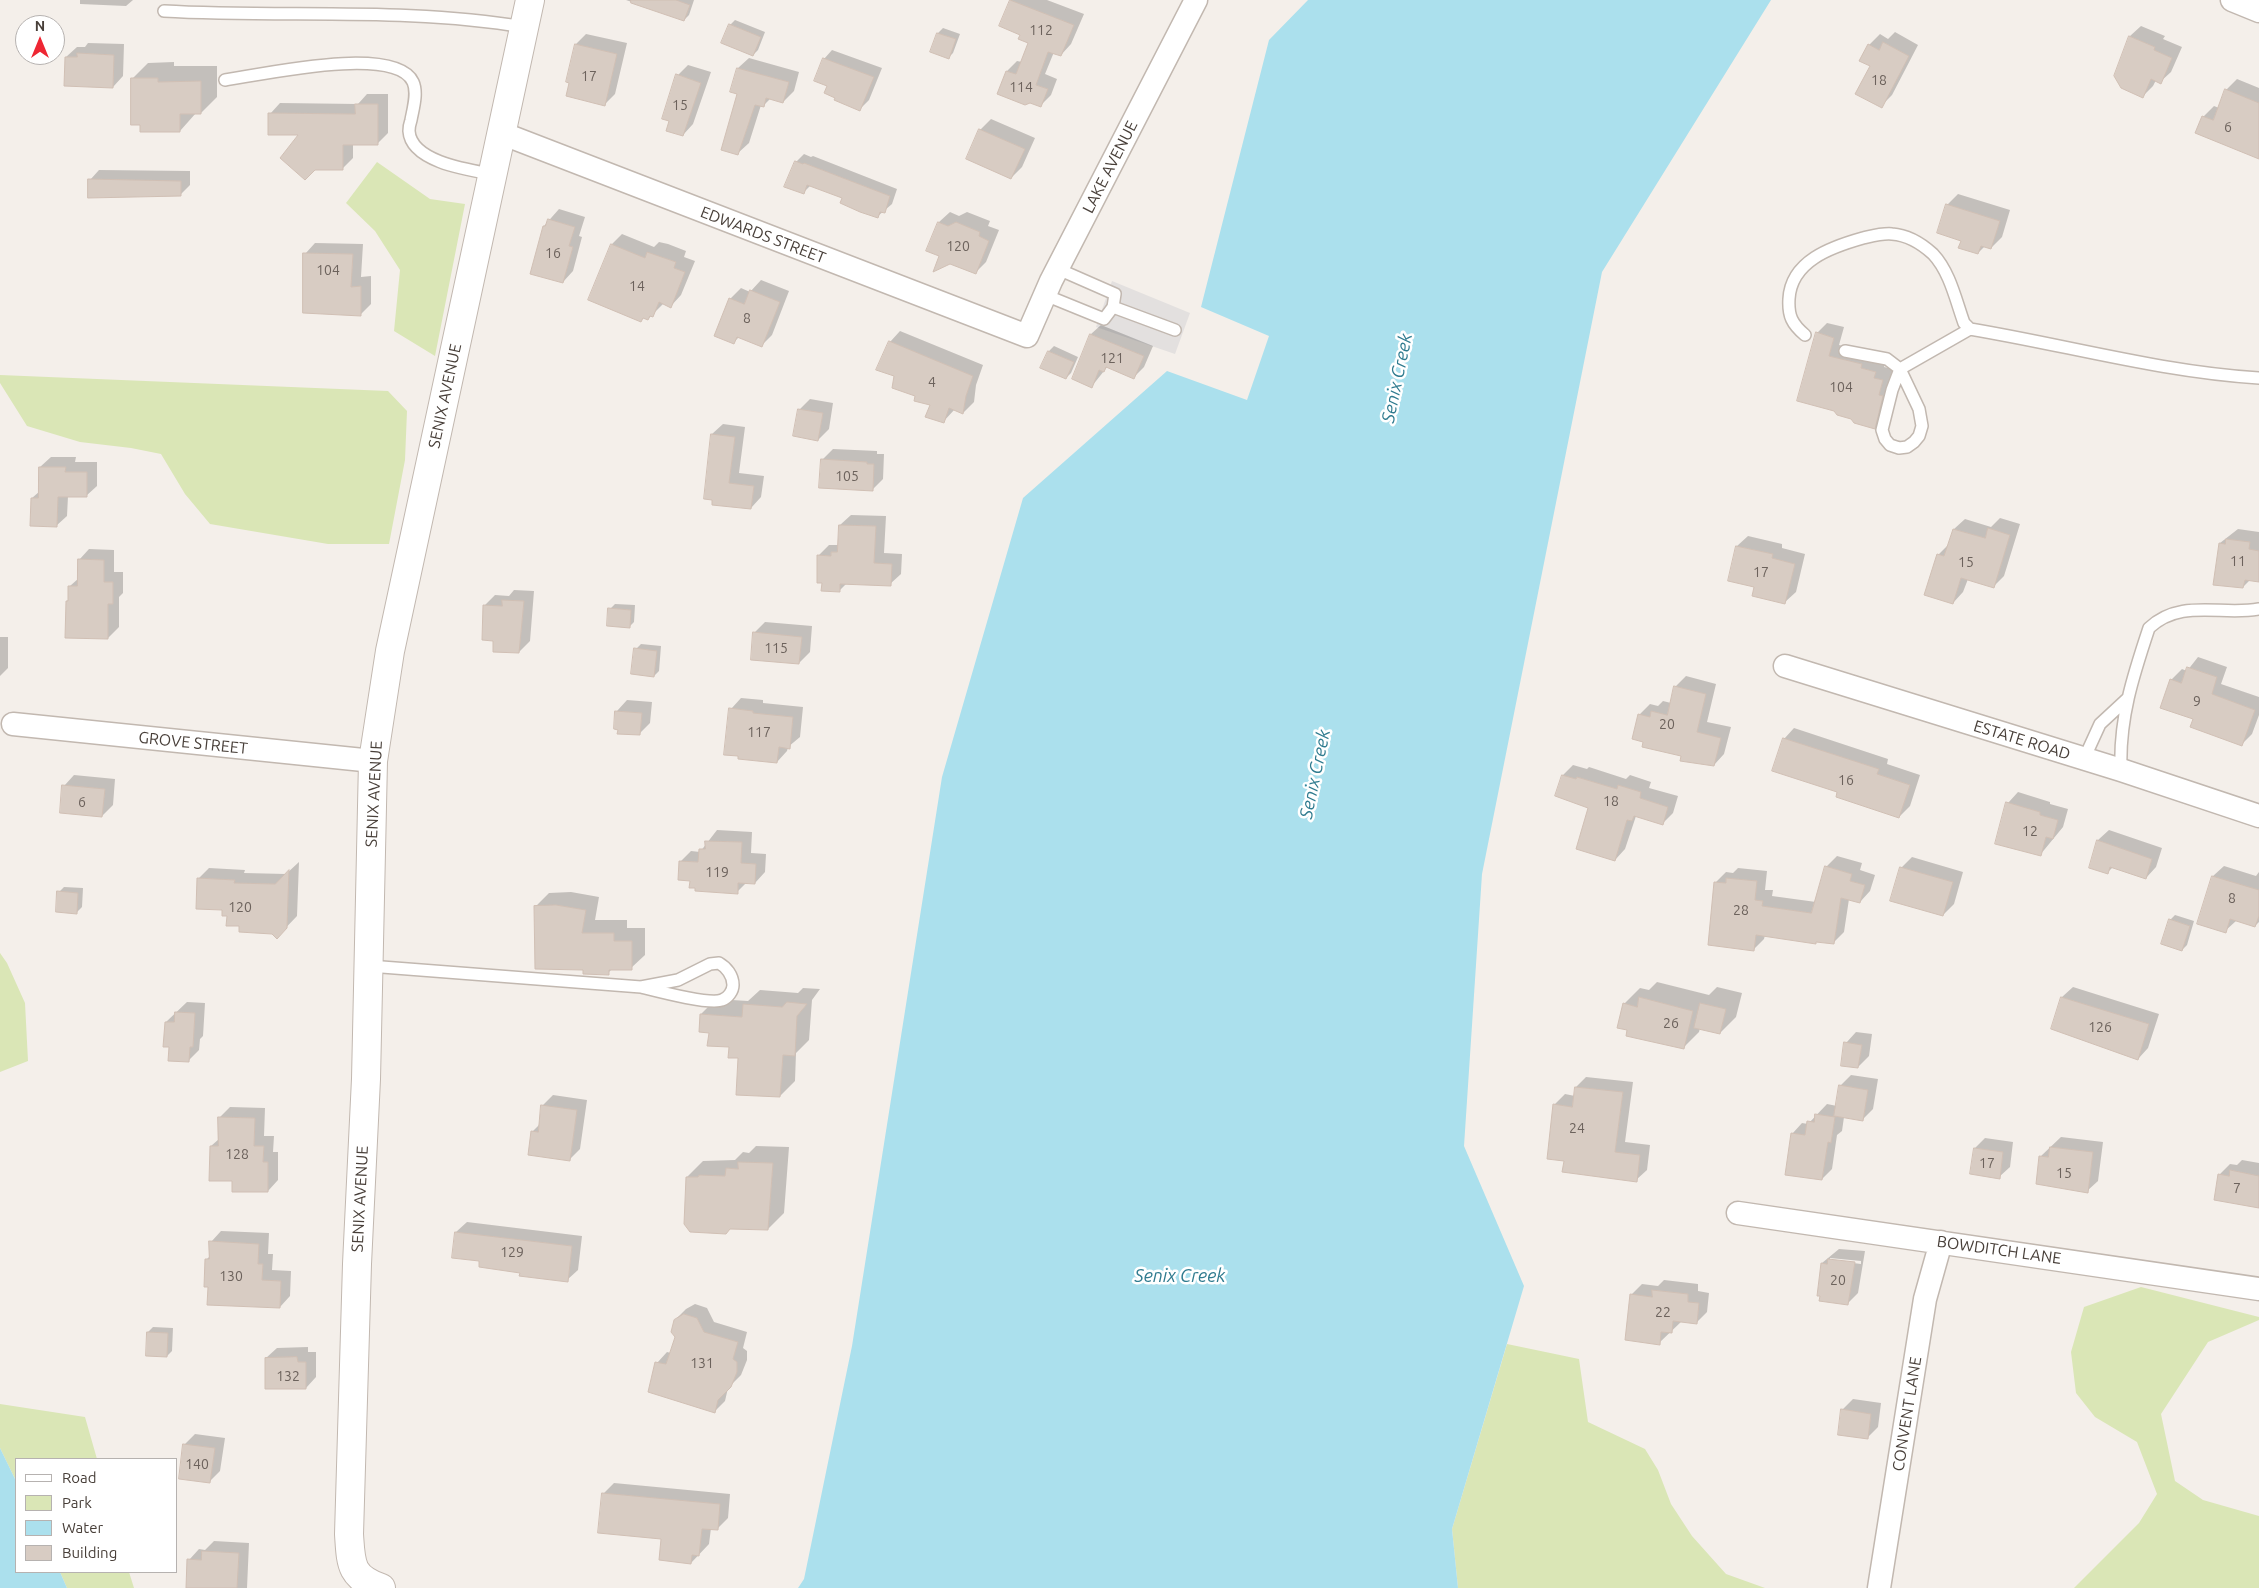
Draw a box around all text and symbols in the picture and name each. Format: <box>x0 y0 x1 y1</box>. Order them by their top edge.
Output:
north arrow <box>15 15 65 65</box>
text: N <box>35 18 45 34</box>
house number: 112 <box>1029 22 1053 38</box>
house number: 17 <box>581 68 597 84</box>
house number: 18 <box>1871 72 1887 88</box>
house number: 114 <box>1009 79 1033 95</box>
house number: 15 <box>672 97 688 113</box>
street label: LAKE AVENUE <box>1078 117 1142 217</box>
house number: 6 <box>2224 119 2232 135</box>
street label: EDWARDS STREET <box>698 202 828 268</box>
house number: 120 <box>946 238 970 254</box>
house number: 16 <box>545 245 561 261</box>
house number: 104 <box>316 262 340 278</box>
house number: 14 <box>629 278 645 294</box>
house number: 8 <box>743 310 751 326</box>
water label: Senix Creek <box>1377 331 1417 425</box>
street label: SENIX AVENUE <box>425 342 465 450</box>
house number: 121 <box>1100 350 1124 366</box>
house number: 4 <box>928 374 936 390</box>
house number: 104 <box>1829 379 1853 395</box>
house number: 105 <box>835 468 859 484</box>
house number: 11 <box>2230 553 2246 569</box>
house number: 15 <box>1958 554 1974 570</box>
house number: 17 <box>1753 564 1769 580</box>
house number: 115 <box>764 640 788 656</box>
house number: 9 <box>2193 693 2201 709</box>
house number: 20 <box>1659 716 1675 732</box>
street label: ESTATE ROAD <box>1971 716 2073 764</box>
house number: 117 <box>747 724 771 740</box>
water label: Senix Creek <box>1295 727 1335 821</box>
street label: GROVE STREET <box>137 728 249 758</box>
street label: SENIX AVENUE <box>362 740 386 848</box>
house number: 16 <box>1838 772 1854 788</box>
house number: 18 <box>1603 793 1619 809</box>
house number: 6 <box>78 794 86 810</box>
house number: 12 <box>2022 823 2038 839</box>
house number: 119 <box>705 864 729 880</box>
house number: 8 <box>2228 890 2236 906</box>
house number: 120 <box>228 899 252 915</box>
house number: 28 <box>1733 902 1749 918</box>
house number: 26 <box>1663 1015 1679 1031</box>
house number: 126 <box>2088 1019 2112 1035</box>
house number: 24 <box>1569 1120 1585 1136</box>
street label: SENIX AVENUE <box>348 1145 372 1253</box>
house number: 128 <box>225 1146 249 1162</box>
house number: 17 <box>1979 1155 1995 1171</box>
house number: 15 <box>2056 1165 2072 1181</box>
house number: 7 <box>2233 1180 2241 1196</box>
street label: BOWDITCH LANE <box>1936 1232 2062 1268</box>
house number: 129 <box>500 1244 524 1260</box>
water label: Senix Creek <box>1135 1265 1225 1287</box>
house number: 130 <box>219 1268 243 1284</box>
house number: 20 <box>1830 1272 1846 1288</box>
house number: 22 <box>1655 1304 1671 1320</box>
house number: 131 <box>690 1355 714 1371</box>
street label: CONVENT LANE <box>1888 1355 1926 1473</box>
house number: 132 <box>276 1368 300 1384</box>
house number: 140 <box>185 1456 209 1472</box>
legend <box>15 1458 178 1573</box>
text: Road <box>62 1469 97 1486</box>
text: Park <box>62 1494 92 1511</box>
text: Water <box>62 1519 103 1536</box>
text: Building <box>62 1544 117 1561</box>

